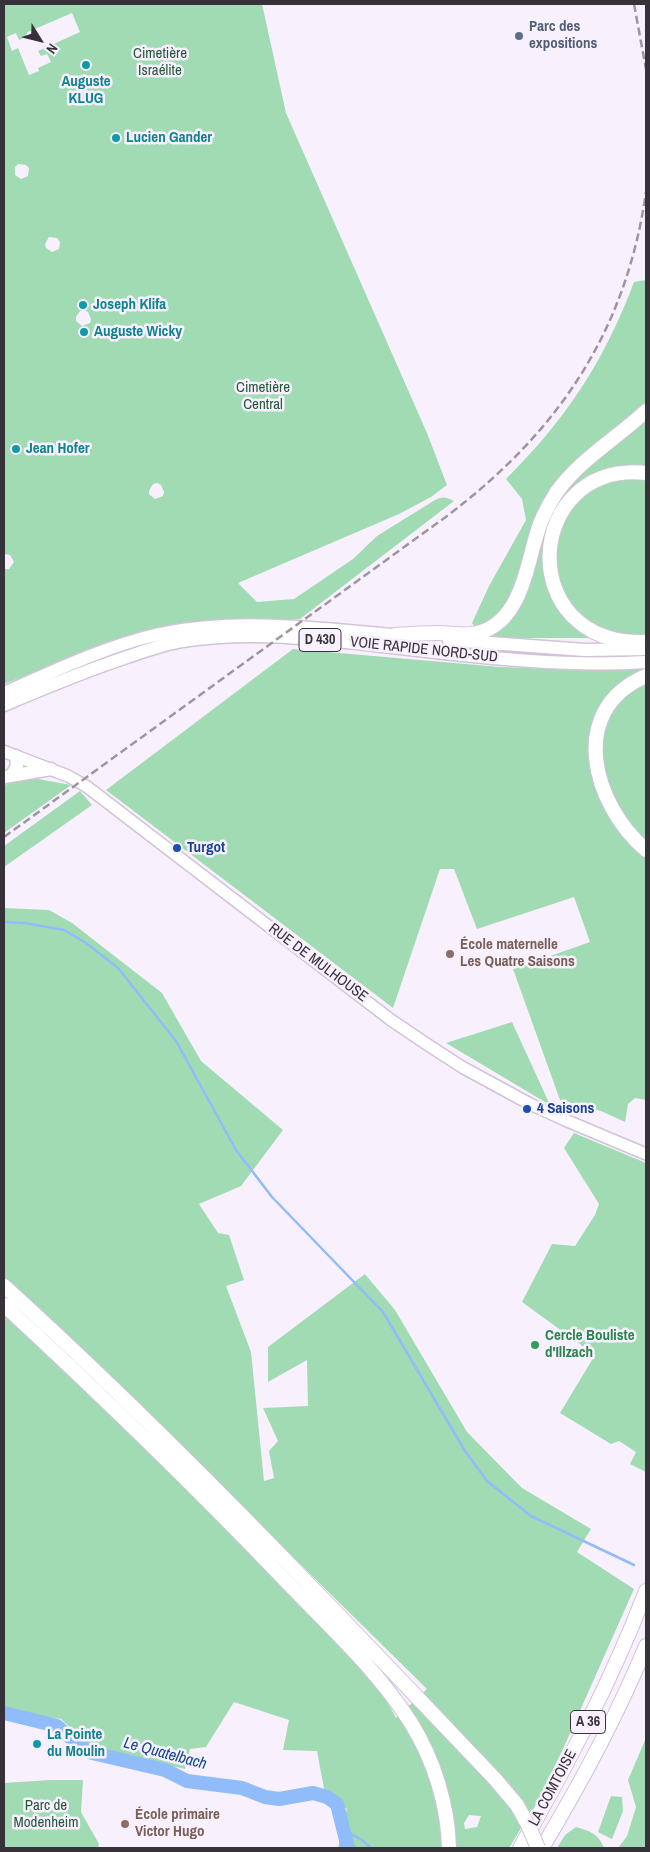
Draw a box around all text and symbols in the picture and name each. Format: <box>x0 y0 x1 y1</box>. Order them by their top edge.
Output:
north arrow <box>15 15 65 65</box>
place label: Parc des expositions <box>529 18 597 53</box>
marker: Parc des expositions <box>513 30 525 42</box>
text: N <box>42 40 62 57</box>
park label: Cimetière Israélite <box>133 45 187 80</box>
marker: Auguste KLUG <box>80 59 92 71</box>
place label: Auguste KLUG <box>61 73 111 108</box>
place label: Lucien Gander <box>126 129 212 147</box>
marker: Lucien Gander <box>110 132 122 144</box>
place label: Joseph Klifa <box>93 296 166 314</box>
marker: Joseph Klifa <box>77 299 89 311</box>
place label: Auguste Wicky <box>94 323 182 341</box>
marker: Auguste Wicky <box>78 326 90 338</box>
park label: Cimetière Central <box>236 379 290 414</box>
place label: Jean Hofer <box>26 440 90 458</box>
marker: Jean Hofer <box>10 443 22 455</box>
road number: D 430 <box>299 628 341 652</box>
street label: VOIE RAPIDE NORD-SUD <box>349 633 499 667</box>
place label: Turgot <box>187 839 225 857</box>
marker: Turgot <box>171 842 183 854</box>
street label: RUE DE MULHOUSE <box>265 920 371 1006</box>
place label: École maternelle Les Quatre Saisons <box>460 936 575 971</box>
marker: École maternelle Les Quatre Saisons <box>444 948 456 960</box>
place label: 4 Saisons <box>537 1100 594 1118</box>
marker: 4 Saisons <box>521 1103 533 1115</box>
place label: Cercle Bouliste d'Illzach <box>545 1327 635 1362</box>
marker: Cercle Bouliste d'Illzach <box>529 1339 541 1351</box>
road number: A 36 <box>570 1710 606 1734</box>
place label: La Pointe du Moulin <box>47 1726 105 1761</box>
water label: Le Quatelbach <box>121 1734 209 1774</box>
marker: La Pointe du Moulin <box>31 1738 43 1750</box>
street label: LA COMTOISE <box>525 1747 581 1829</box>
park label: Parc de Modenheim <box>14 1797 78 1832</box>
place label: École primaire Victor Hugo <box>135 1806 220 1841</box>
marker: École primaire Victor Hugo <box>119 1818 131 1830</box>

